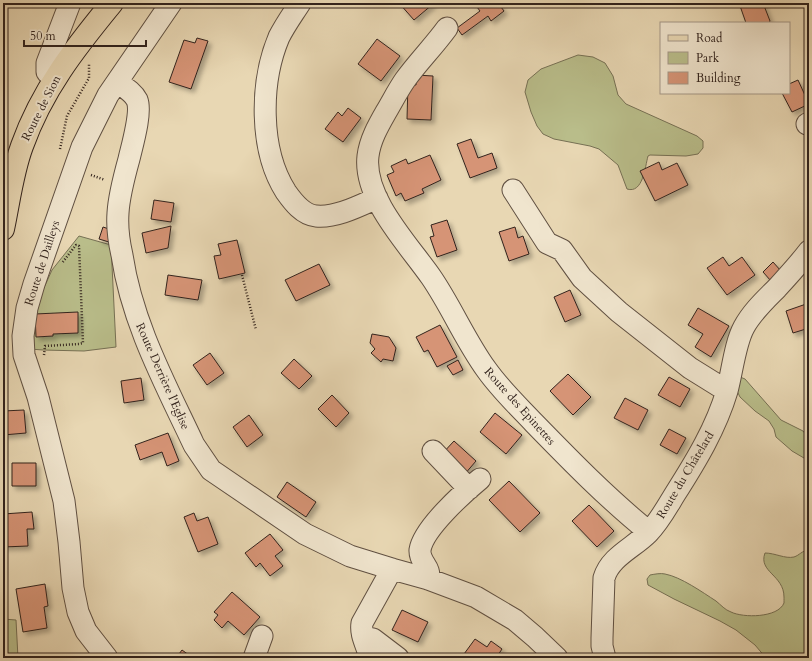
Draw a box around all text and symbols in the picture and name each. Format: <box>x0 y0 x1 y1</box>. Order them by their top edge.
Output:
scale bar <box>24 22 146 48</box>
legend <box>660 22 790 94</box>
text: 50 m <box>30 28 57 44</box>
text: Road <box>696 30 723 46</box>
text: Park <box>696 50 720 66</box>
text: Building <box>696 70 741 86</box>
street label: Route de Sion <box>18 72 64 144</box>
street label: Route de Dailleys <box>21 218 63 308</box>
street label: Route Derrière l'Eglise <box>132 320 194 432</box>
street label: Route des Epinettes <box>481 364 559 448</box>
street label: Route du Châtelard <box>653 428 718 522</box>

